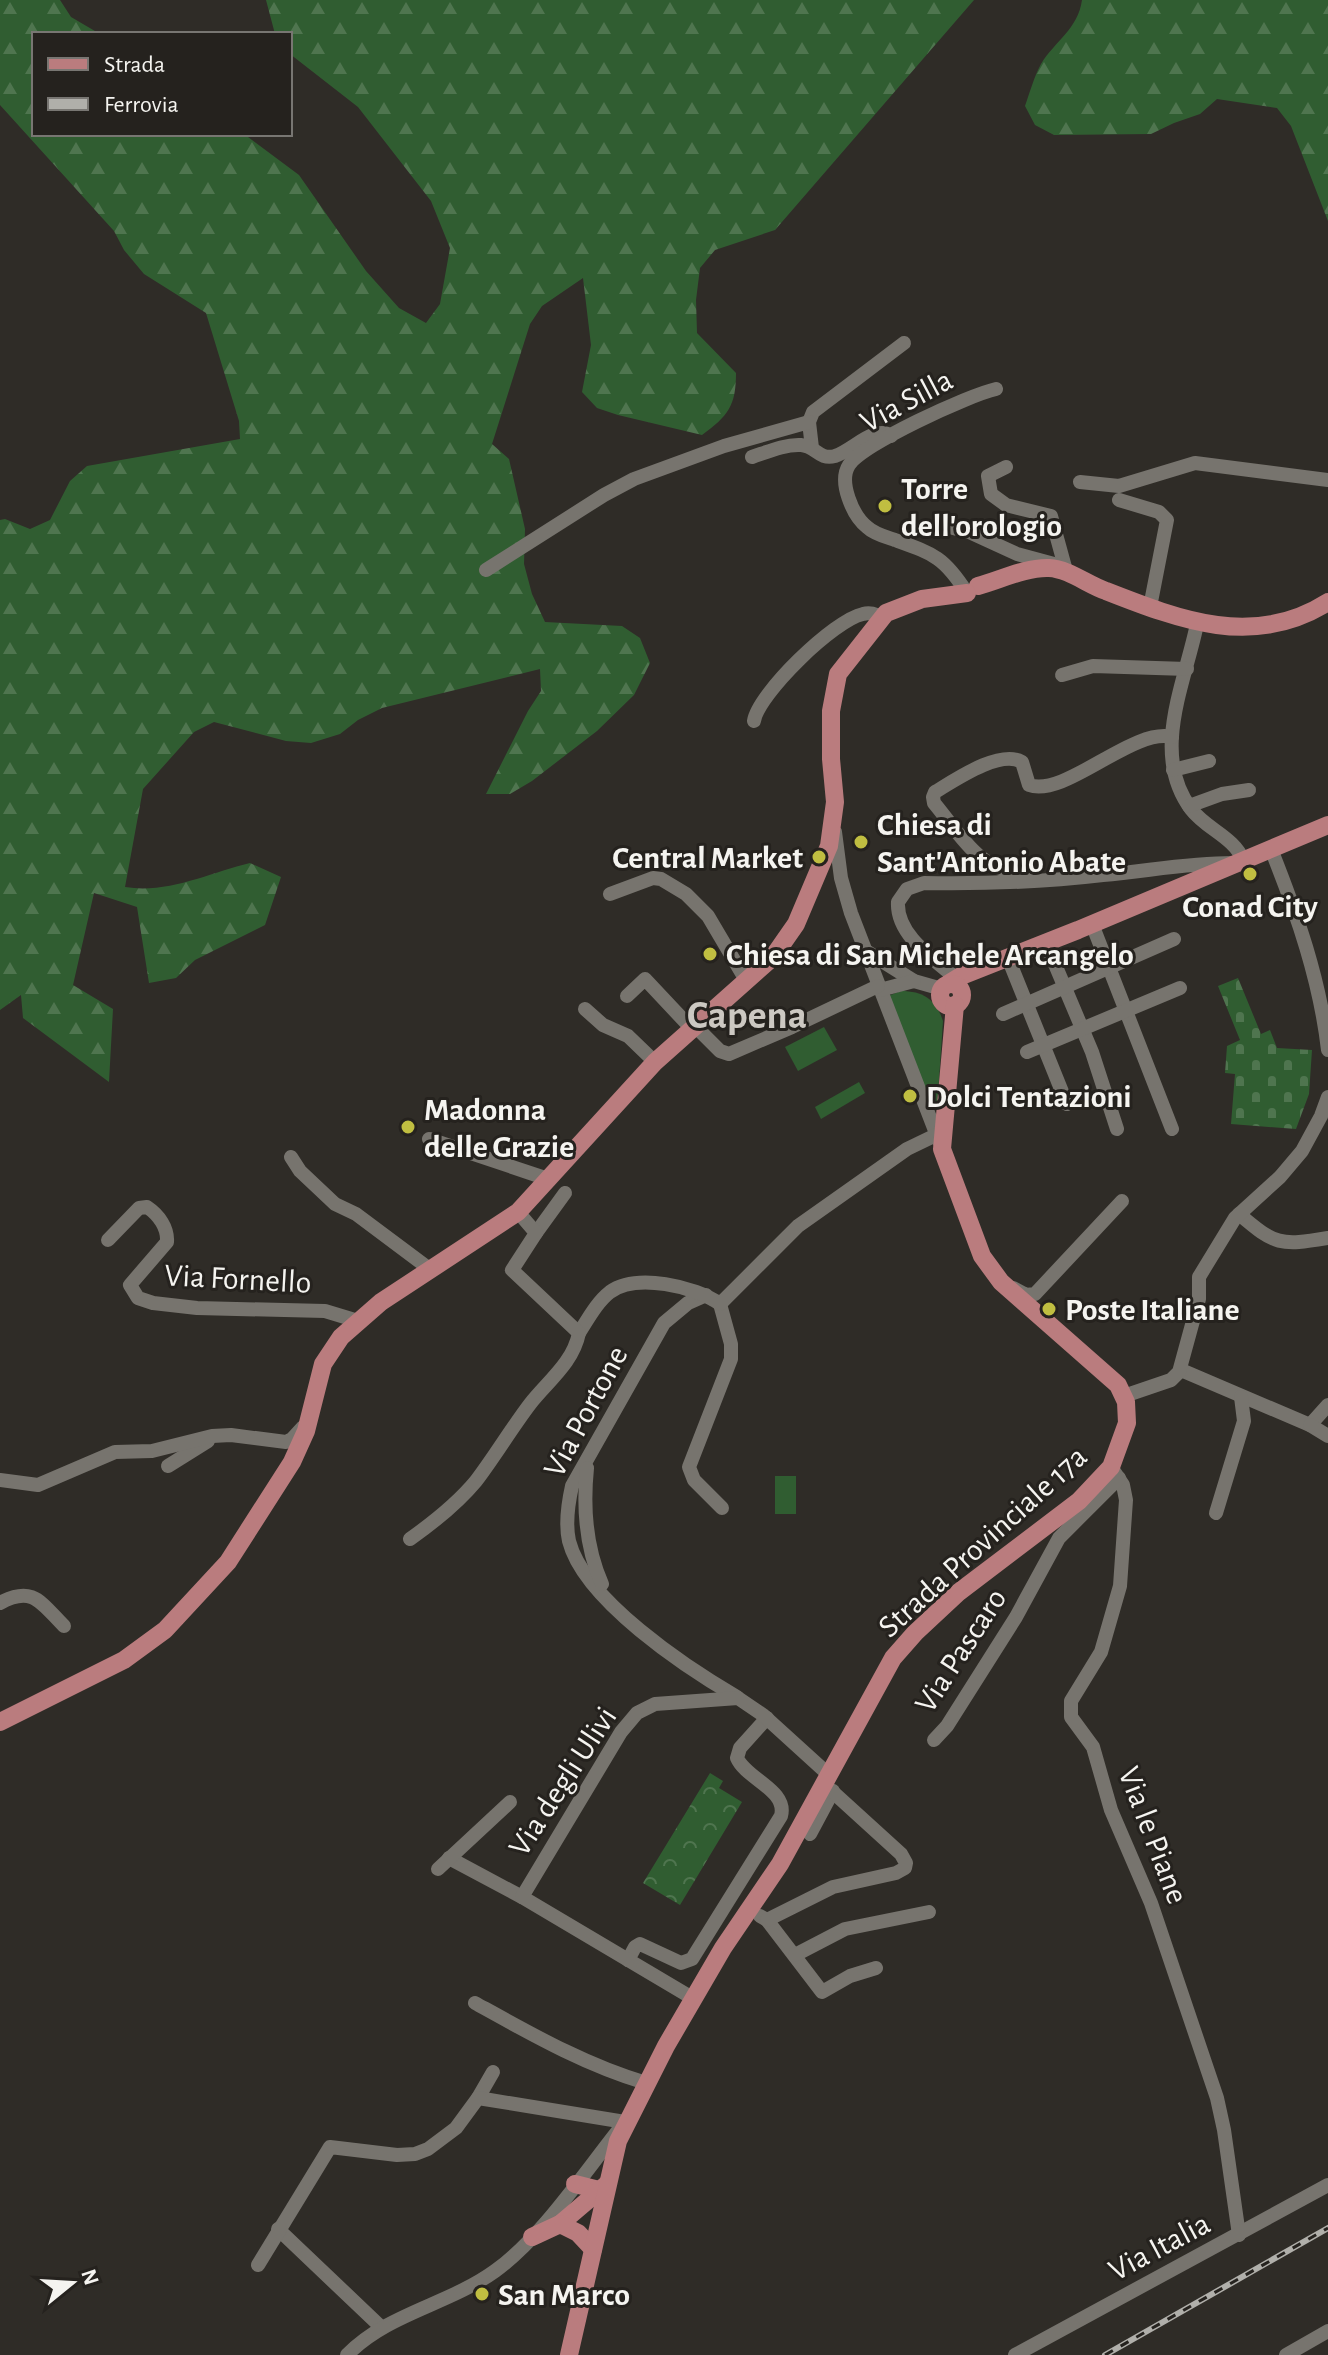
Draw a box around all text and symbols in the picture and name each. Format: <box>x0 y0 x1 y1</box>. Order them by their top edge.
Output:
legend <box>32 32 292 136</box>
text: Strada <box>104 53 165 77</box>
text: Ferrovia <box>104 93 179 117</box>
street label: Via Silla <box>855 363 958 438</box>
place label: Torre dell'orologio <box>901 473 1062 542</box>
marker: Torre dell'orologio <box>876 497 894 515</box>
place label: Chiesa di Sant'Antonio Abate <box>877 809 1126 878</box>
marker: Chiesa di Sant'Antonio Abate <box>852 833 870 851</box>
place label: Central Market <box>612 842 803 874</box>
marker: Central Market <box>810 848 828 866</box>
marker: Conad City <box>1241 865 1259 883</box>
place label: Conad City <box>1182 891 1319 923</box>
place label: Chiesa di San Michele Arcangelo <box>726 939 1134 971</box>
marker: Chiesa di San Michele Arcangelo <box>701 945 719 963</box>
district label: Capena <box>687 996 807 1036</box>
place label: Dolci Tentazioni <box>926 1081 1132 1113</box>
marker: Dolci Tentazioni <box>901 1087 919 1105</box>
place label: Madonna delle Grazie <box>424 1094 574 1163</box>
marker: Madonna delle Grazie <box>399 1118 417 1136</box>
street label: Via Fornello <box>164 1259 312 1299</box>
place label: Poste Italiane <box>1065 1294 1240 1326</box>
marker: Poste Italiane <box>1040 1300 1058 1318</box>
street label: Via Portone <box>538 1341 634 1482</box>
street label: Strada Provinciale 17a <box>872 1440 1093 1643</box>
street label: Via Pascaro <box>909 1583 1013 1718</box>
street label: Via degli Ulivi <box>503 1701 623 1862</box>
street label: Via le Piane <box>1112 1762 1194 1908</box>
street label: Via Italia <box>1104 2207 1215 2287</box>
north arrow <box>32 2243 112 2323</box>
text: N <box>77 2266 103 2288</box>
place label: San Marco <box>498 2279 630 2311</box>
marker: San Marco <box>473 2285 491 2303</box>

